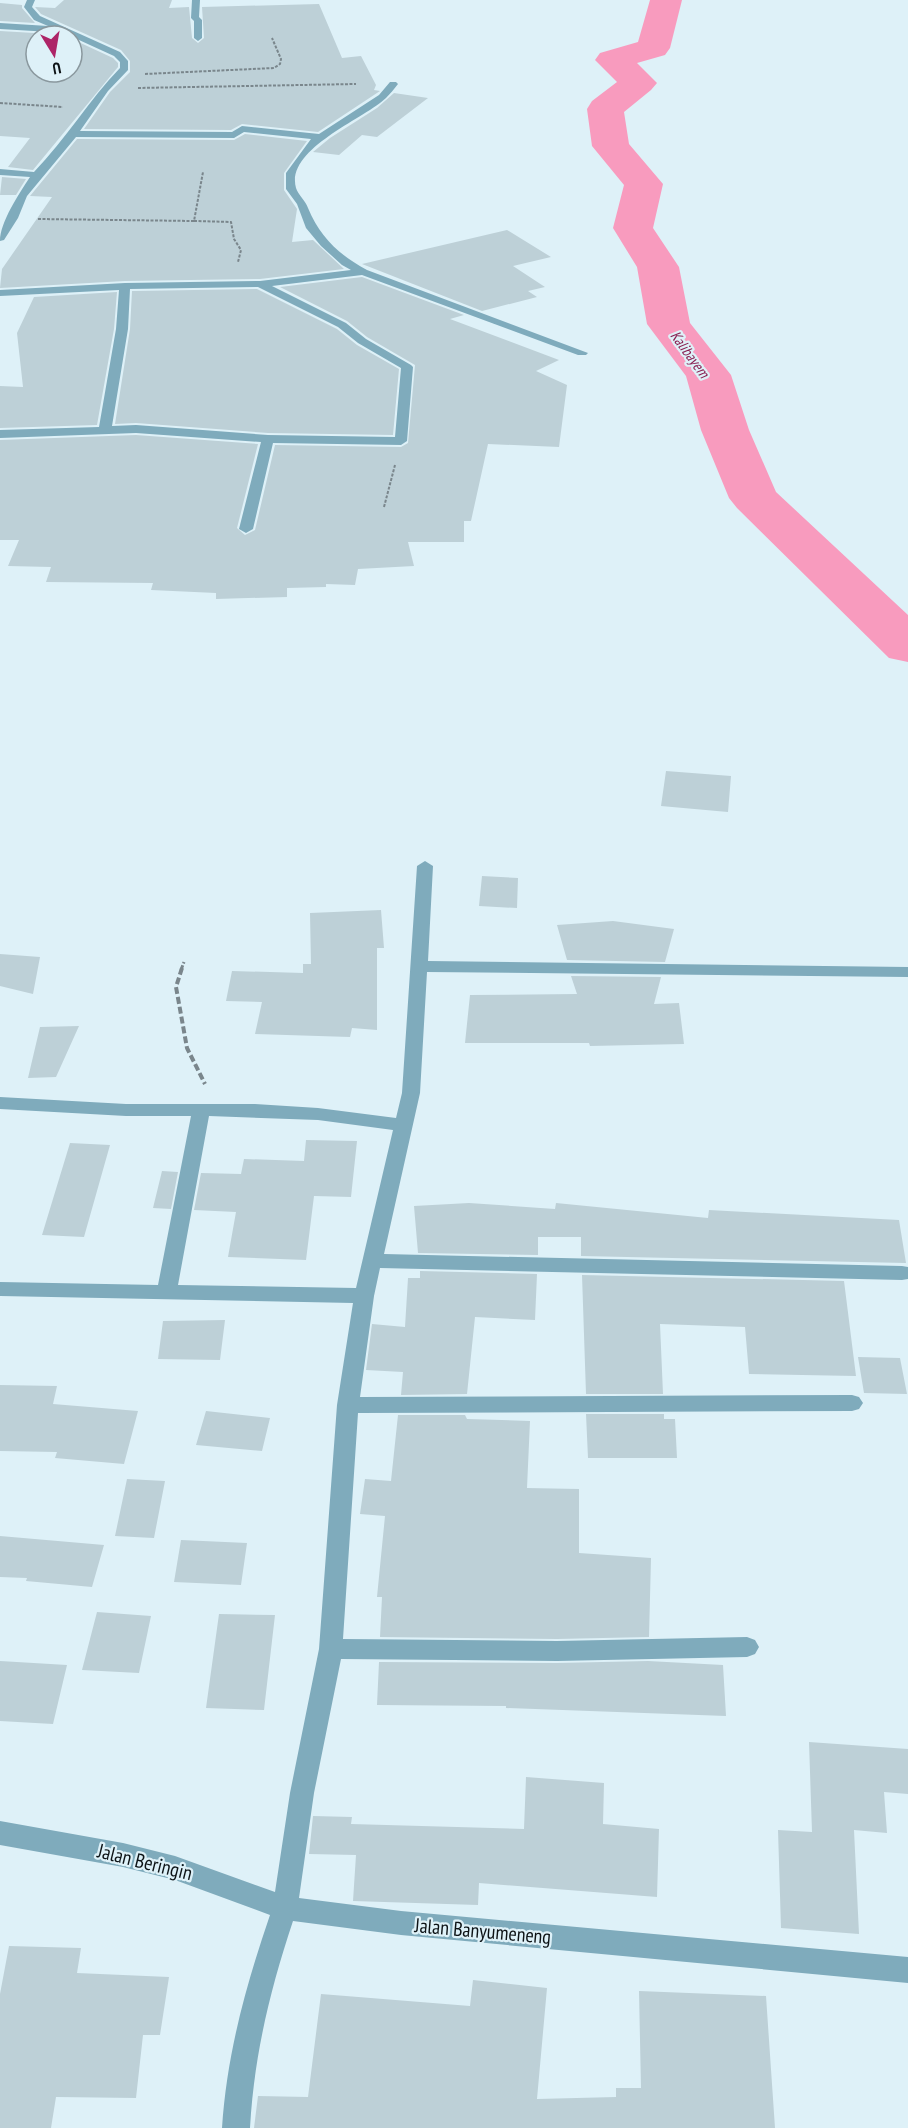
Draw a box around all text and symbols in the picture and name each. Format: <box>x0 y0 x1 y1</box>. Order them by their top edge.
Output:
north arrow <box>24 24 84 84</box>
text: U <box>51 58 63 79</box>
water label: Kalibayem <box>666 327 714 382</box>
street label: Jalan Beringin <box>94 1837 195 1886</box>
street label: Jalan Banyumeneng <box>413 1912 552 1950</box>

